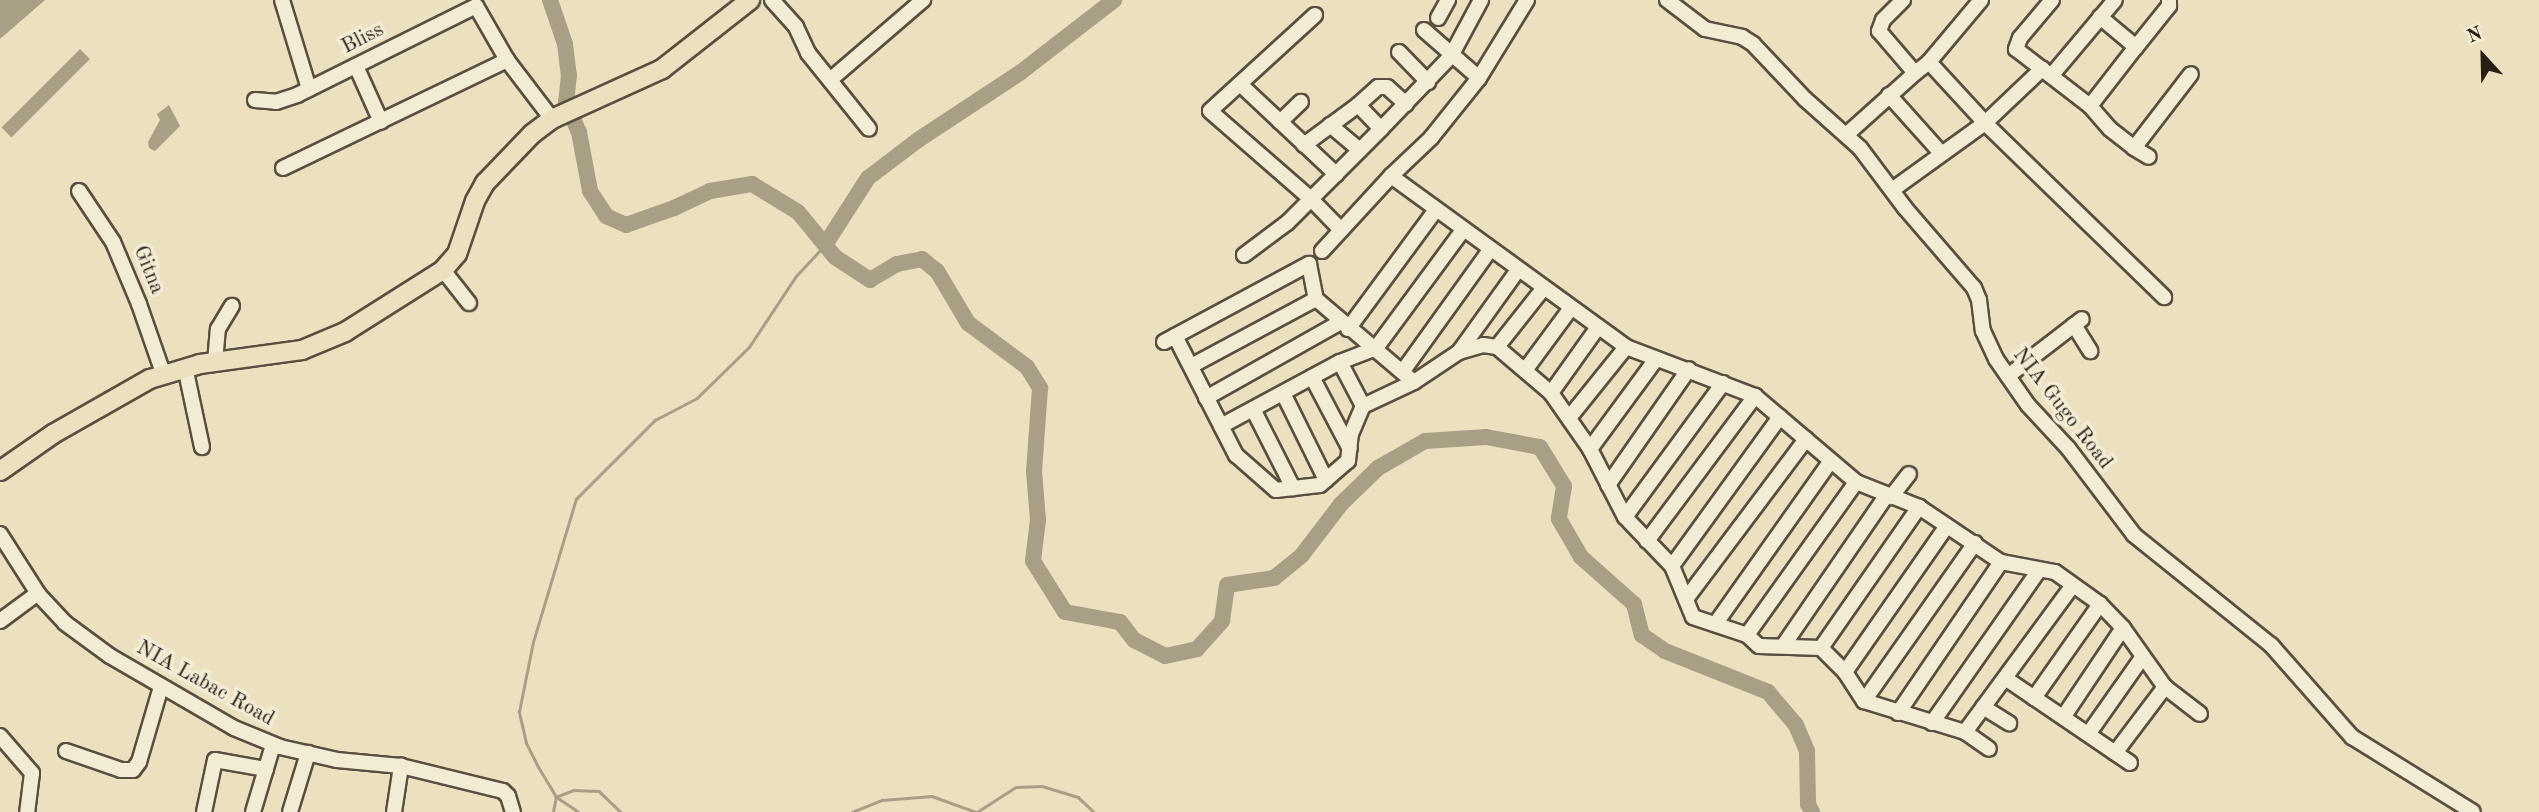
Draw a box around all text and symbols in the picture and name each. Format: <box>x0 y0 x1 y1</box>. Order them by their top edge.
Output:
street label: Bliss <box>338 18 388 60</box>
north arrow <box>2448 21 2518 91</box>
text: N <box>2465 25 2485 48</box>
street label: Gitna <box>127 242 169 298</box>
street label: NIA Gugo Road <box>2007 343 2117 475</box>
street label: NIA Labac Road <box>132 636 278 732</box>

